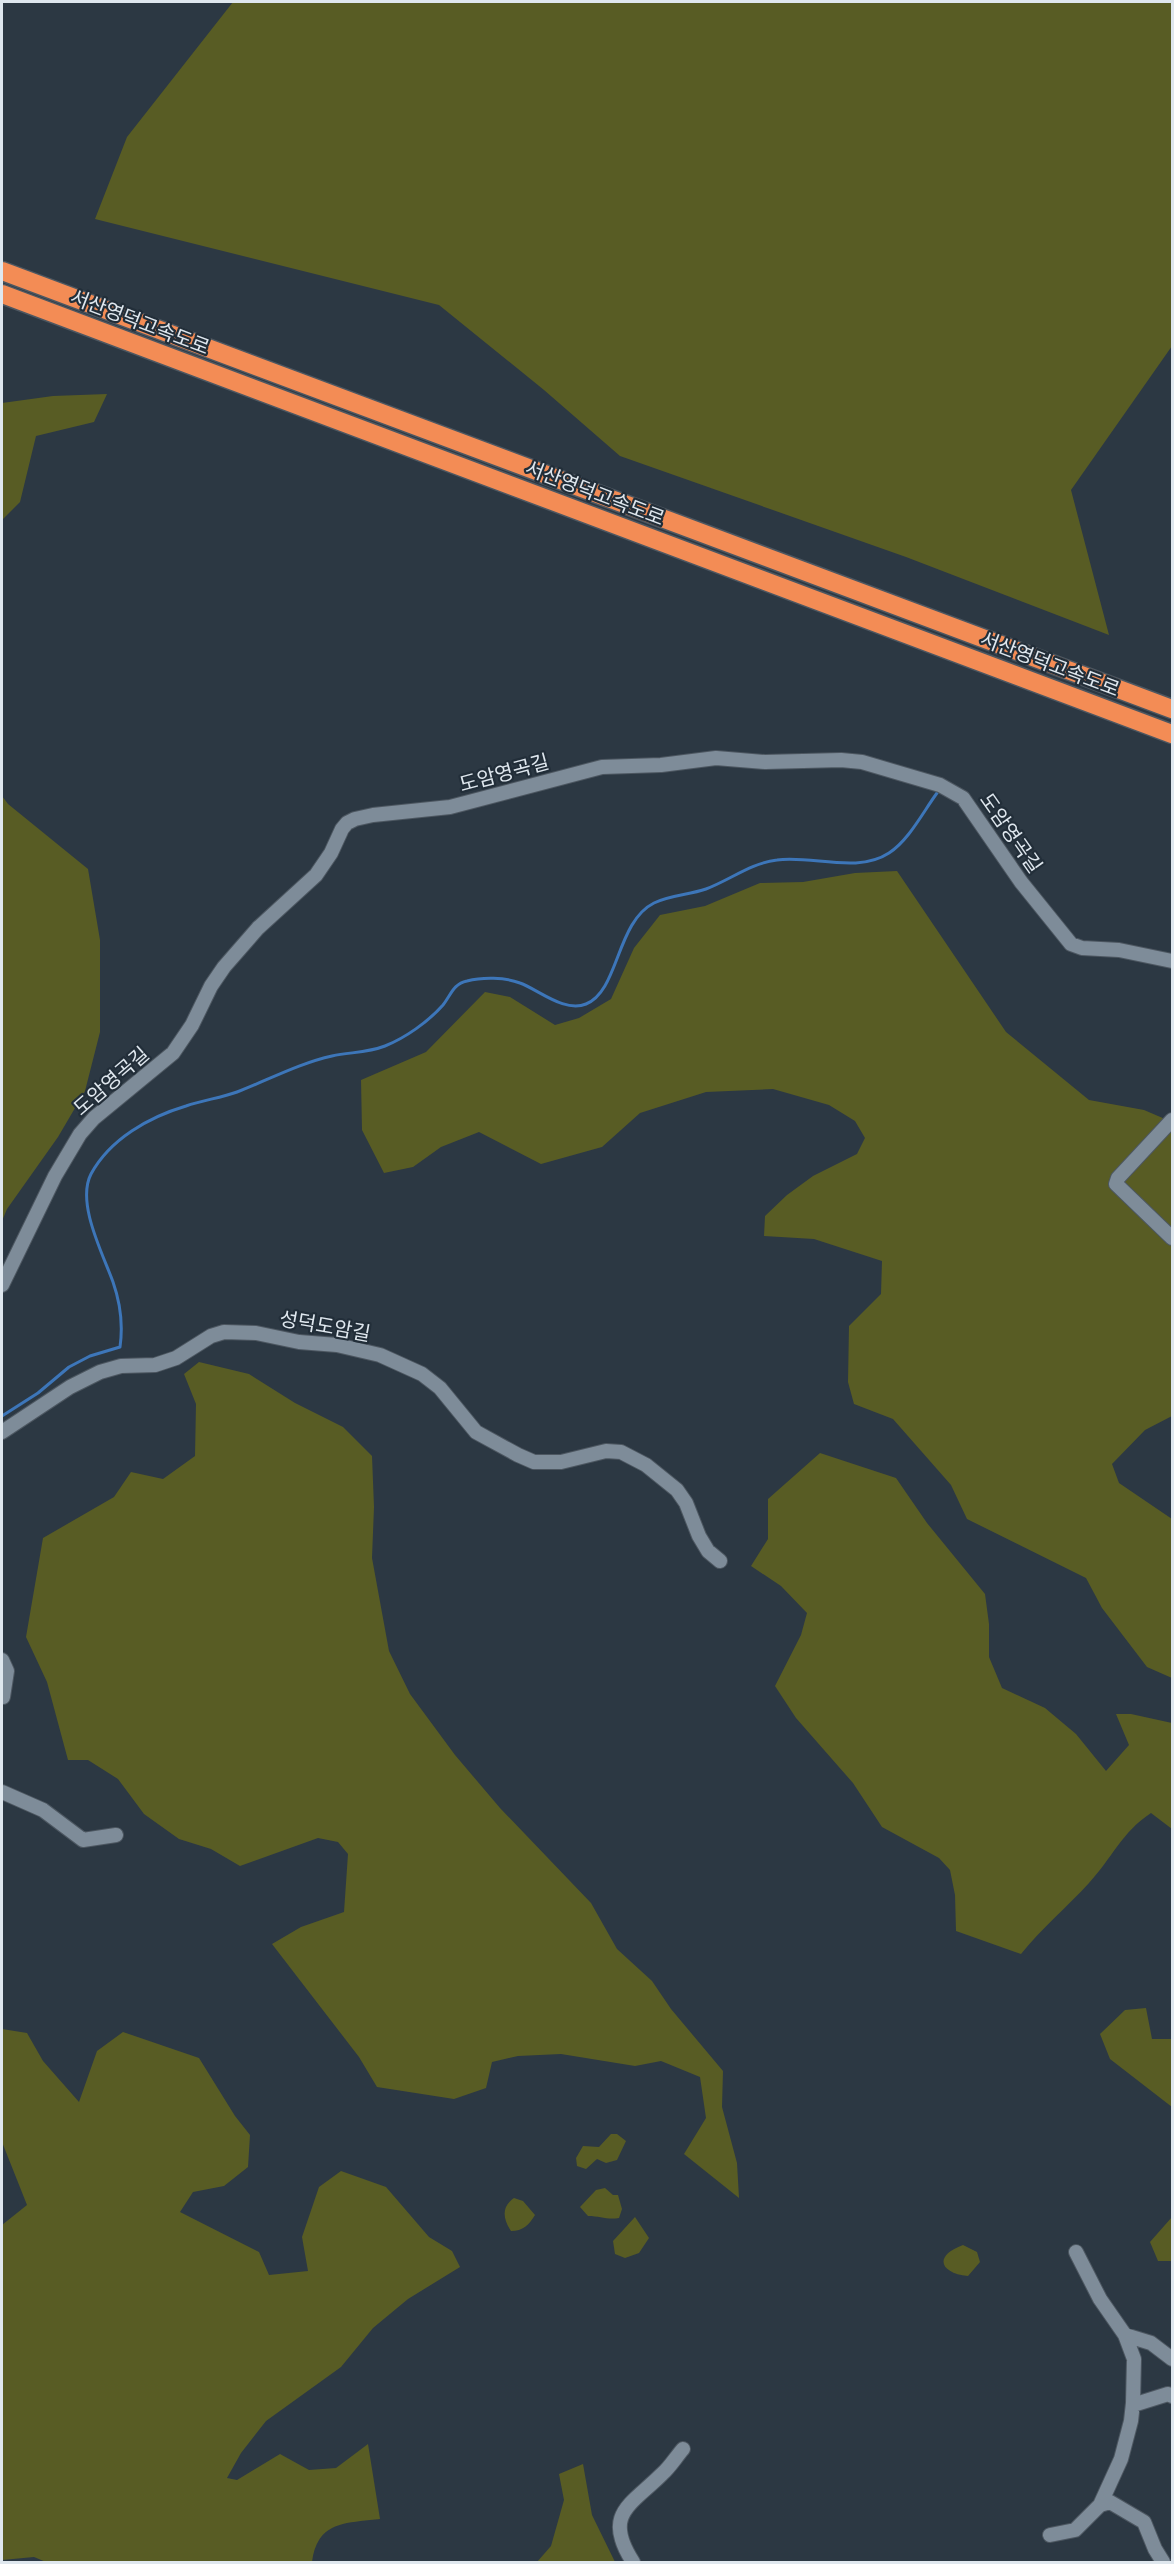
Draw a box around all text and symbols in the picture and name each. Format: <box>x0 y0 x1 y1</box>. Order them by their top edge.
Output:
street label: 서산영덕고속도로 <box>67 285 213 359</box>
street label: 서산영덕고속도로 <box>522 456 668 530</box>
street label: 서산영덕고속도로 <box>977 627 1123 701</box>
street label: 도암영곡길 <box>457 750 551 796</box>
street label: 도암영곡길 <box>976 789 1046 877</box>
street label: 도암영곡길 <box>69 1043 153 1119</box>
street label: 성덕도암길 <box>278 1307 372 1345</box>

